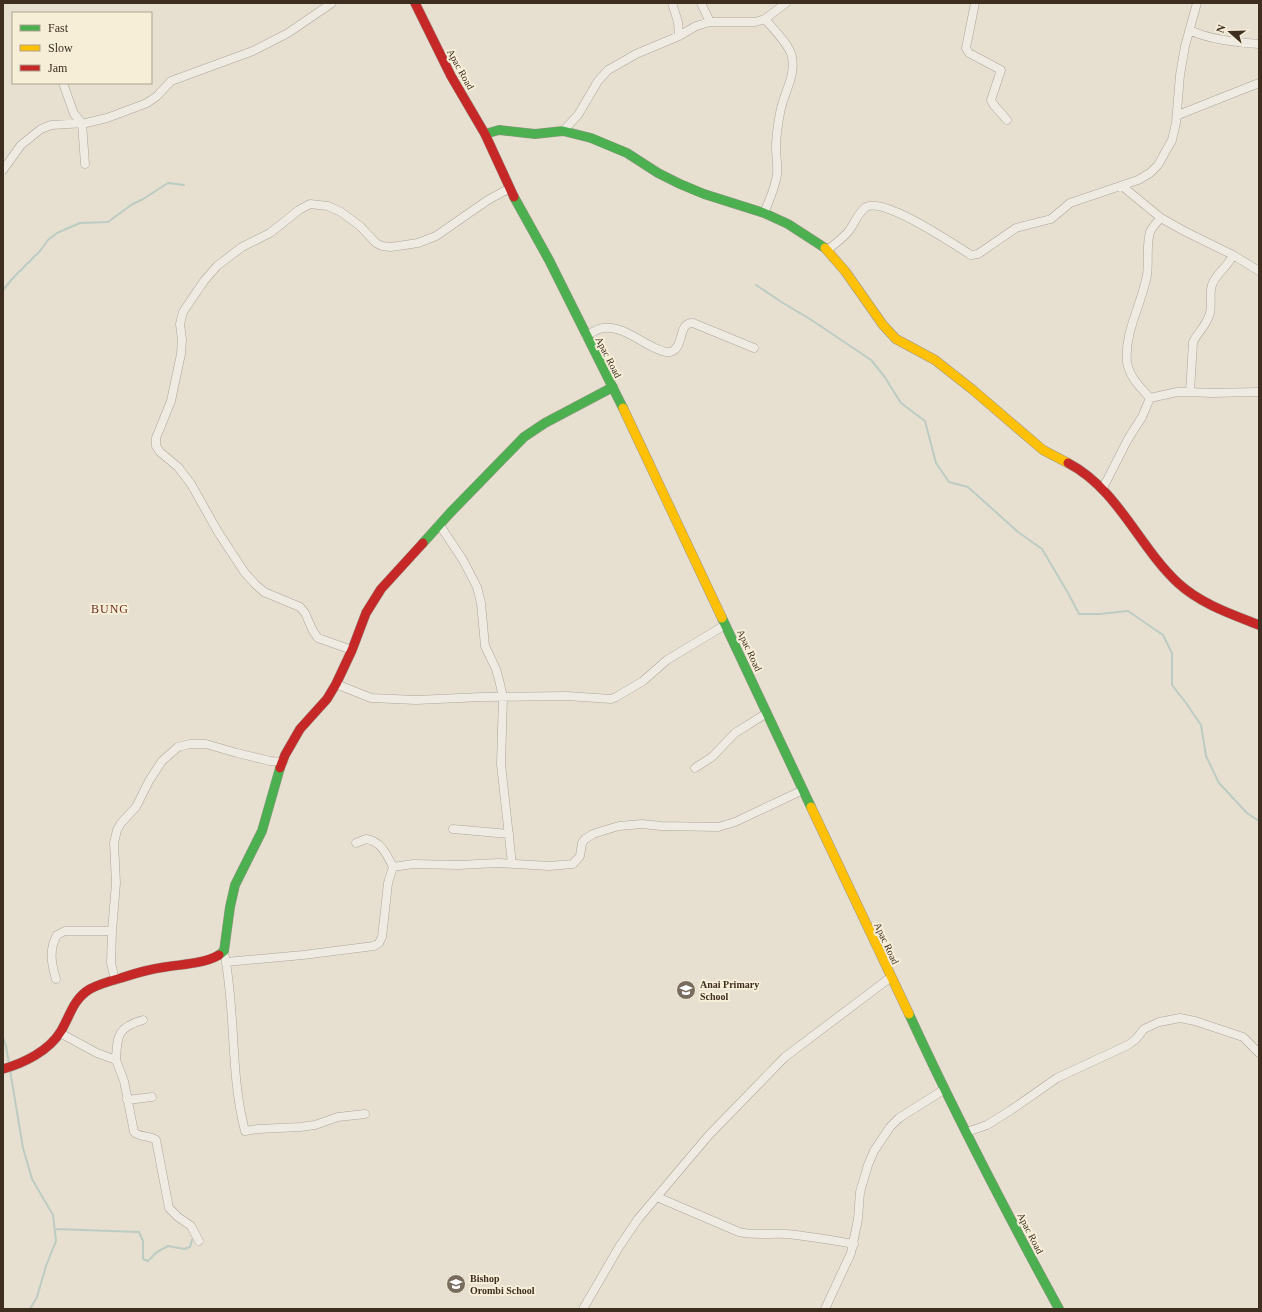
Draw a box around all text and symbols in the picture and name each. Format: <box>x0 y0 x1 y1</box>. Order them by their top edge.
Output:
legend <box>12 12 152 84</box>
north arrow <box>1210 12 1250 52</box>
text: Fast <box>48 21 69 35</box>
text: N <box>1214 23 1228 34</box>
text: Slow <box>48 41 73 55</box>
street label: Apac Road <box>445 47 476 91</box>
text: Jam <box>48 61 68 75</box>
street label: Apac Road <box>594 335 624 380</box>
district label: BUNG <box>91 602 129 616</box>
street label: Apac Road <box>735 628 764 673</box>
street label: Apac Road <box>872 921 901 966</box>
school or university icon: Anai Primary School <box>675 979 697 1001</box>
place label: Anai Primary School <box>700 979 759 1002</box>
street label: Apac Road <box>1016 1211 1046 1256</box>
school or university icon: Bishop Orombi School <box>445 1273 467 1295</box>
place label: Bishop Orombi School <box>470 1273 535 1296</box>

